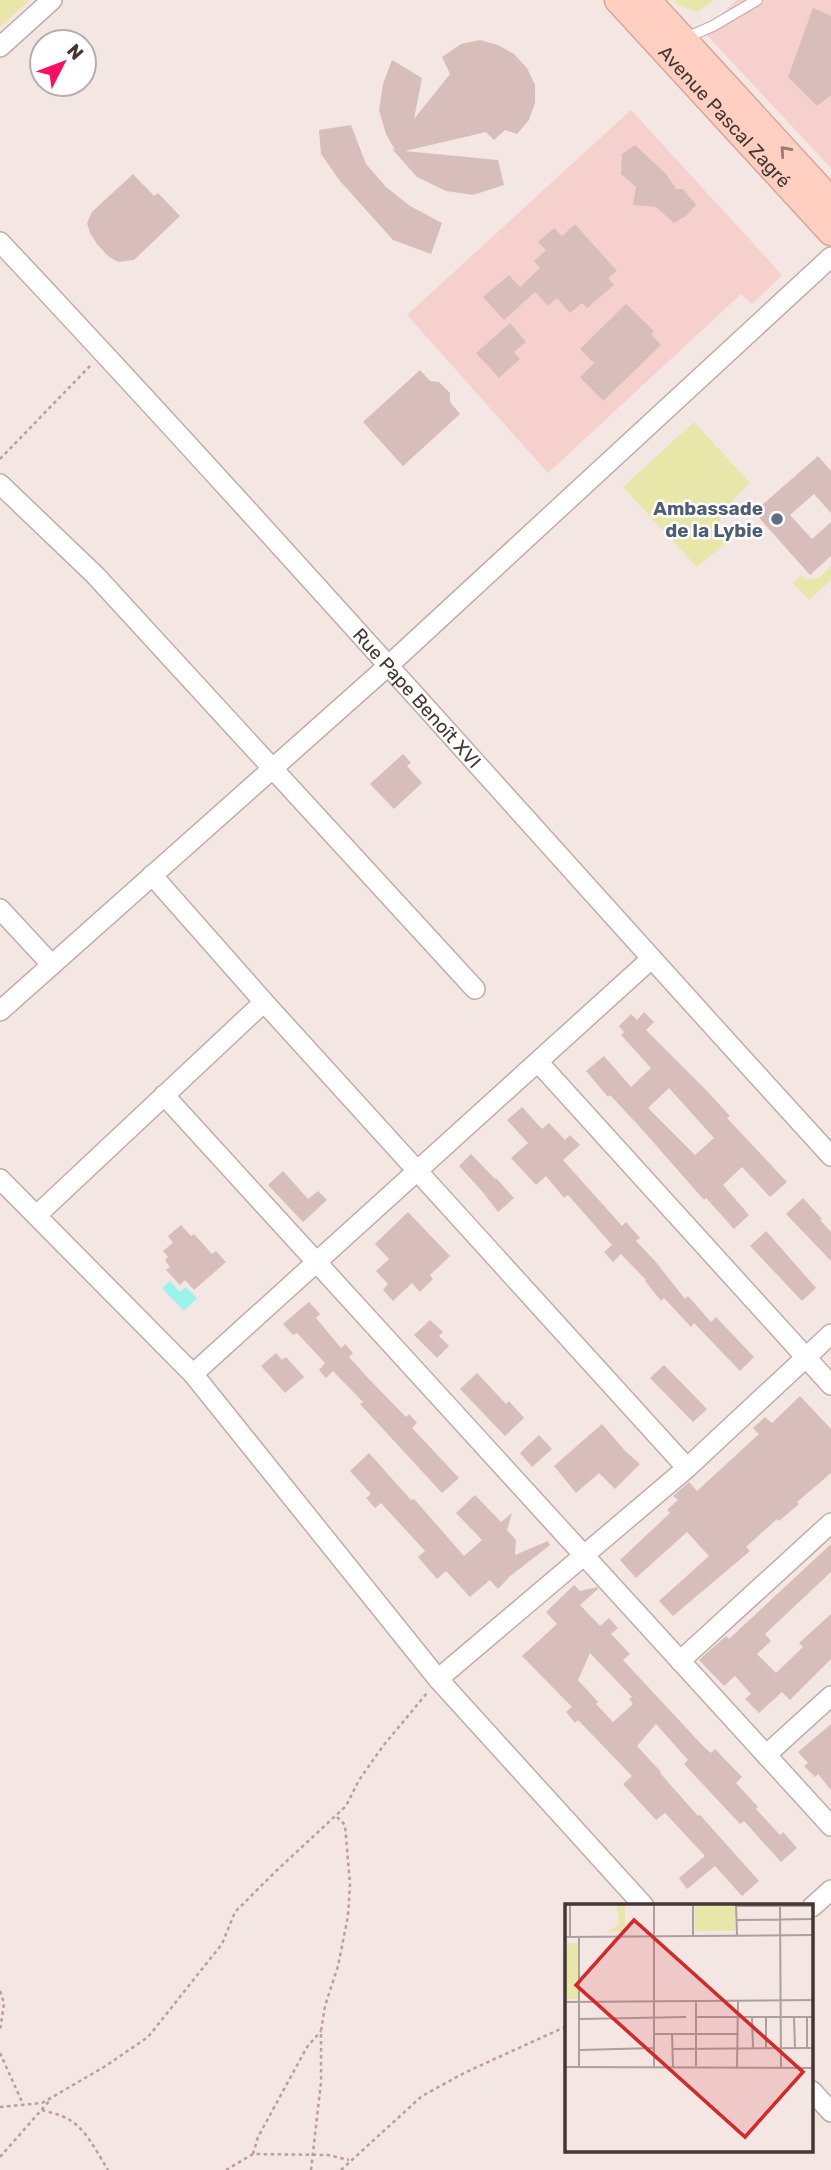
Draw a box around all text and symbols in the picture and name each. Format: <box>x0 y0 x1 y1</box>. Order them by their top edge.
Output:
north arrow <box>28 28 98 98</box>
text: N <box>62 39 88 65</box>
street label: Avenue Pascal Zagré <box>654 41 795 193</box>
one-way arrow <box>781 146 793 159</box>
place label: Ambassade de la Lybie <box>653 497 763 542</box>
marker: Ambassade de la Lybie <box>769 511 785 527</box>
street label: Rue Pape Benoît XVI <box>348 623 486 773</box>
inset map <box>565 1904 814 2152</box>

